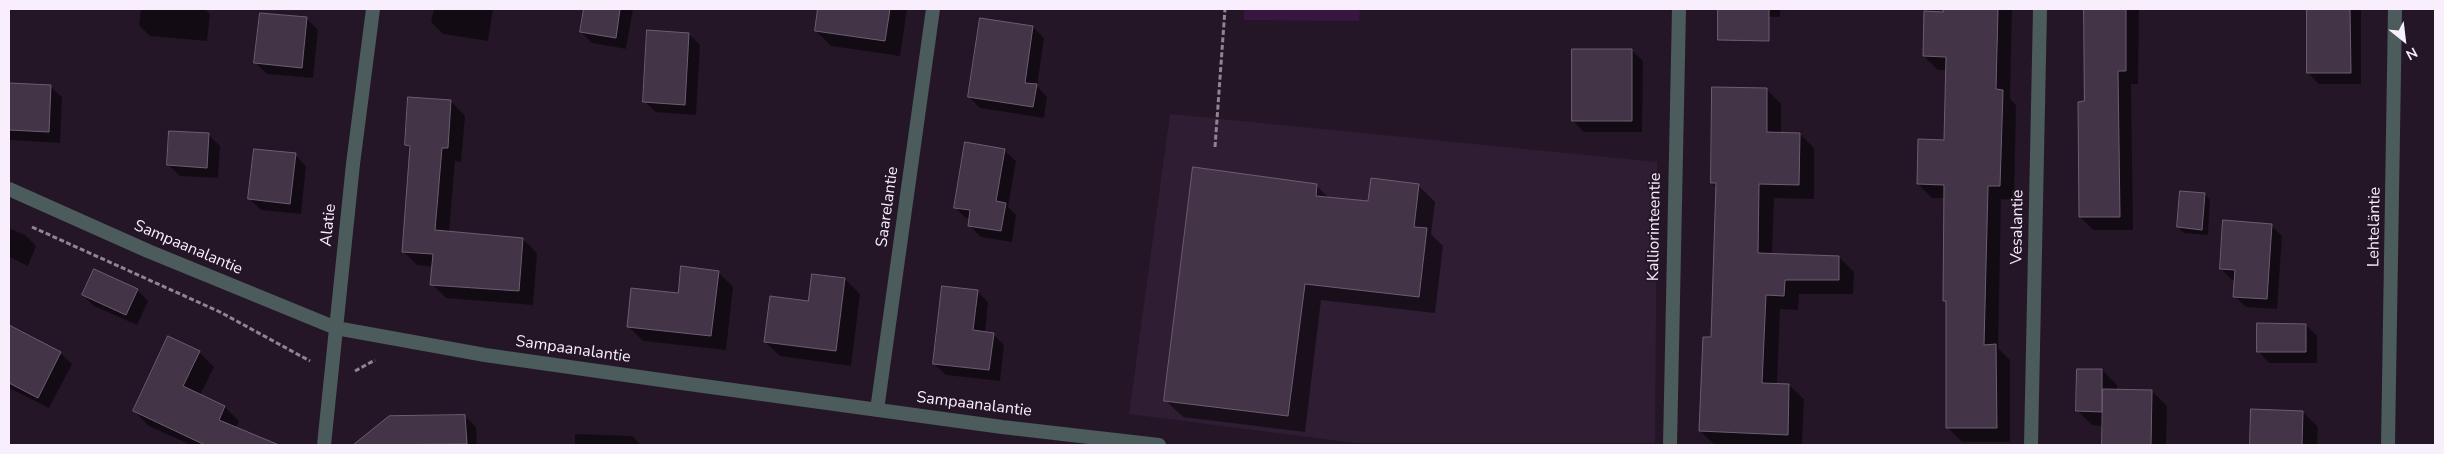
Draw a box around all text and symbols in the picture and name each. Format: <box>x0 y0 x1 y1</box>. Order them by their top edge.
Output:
north arrow <box>2379 15 2429 65</box>
text: N <box>2402 43 2421 64</box>
street label: Saarelantie <box>873 166 903 248</box>
street label: Kalliorinteentie <box>1644 173 1666 281</box>
street label: Lehteläntie <box>2365 187 2385 267</box>
street label: Vesalantie <box>2008 189 2028 265</box>
street label: Alatie <box>317 203 341 247</box>
street label: Sampaanalantie <box>131 217 245 279</box>
street label: Sampaanalantie <box>514 332 632 368</box>
street label: Sampaanalantie <box>915 388 1033 422</box>

